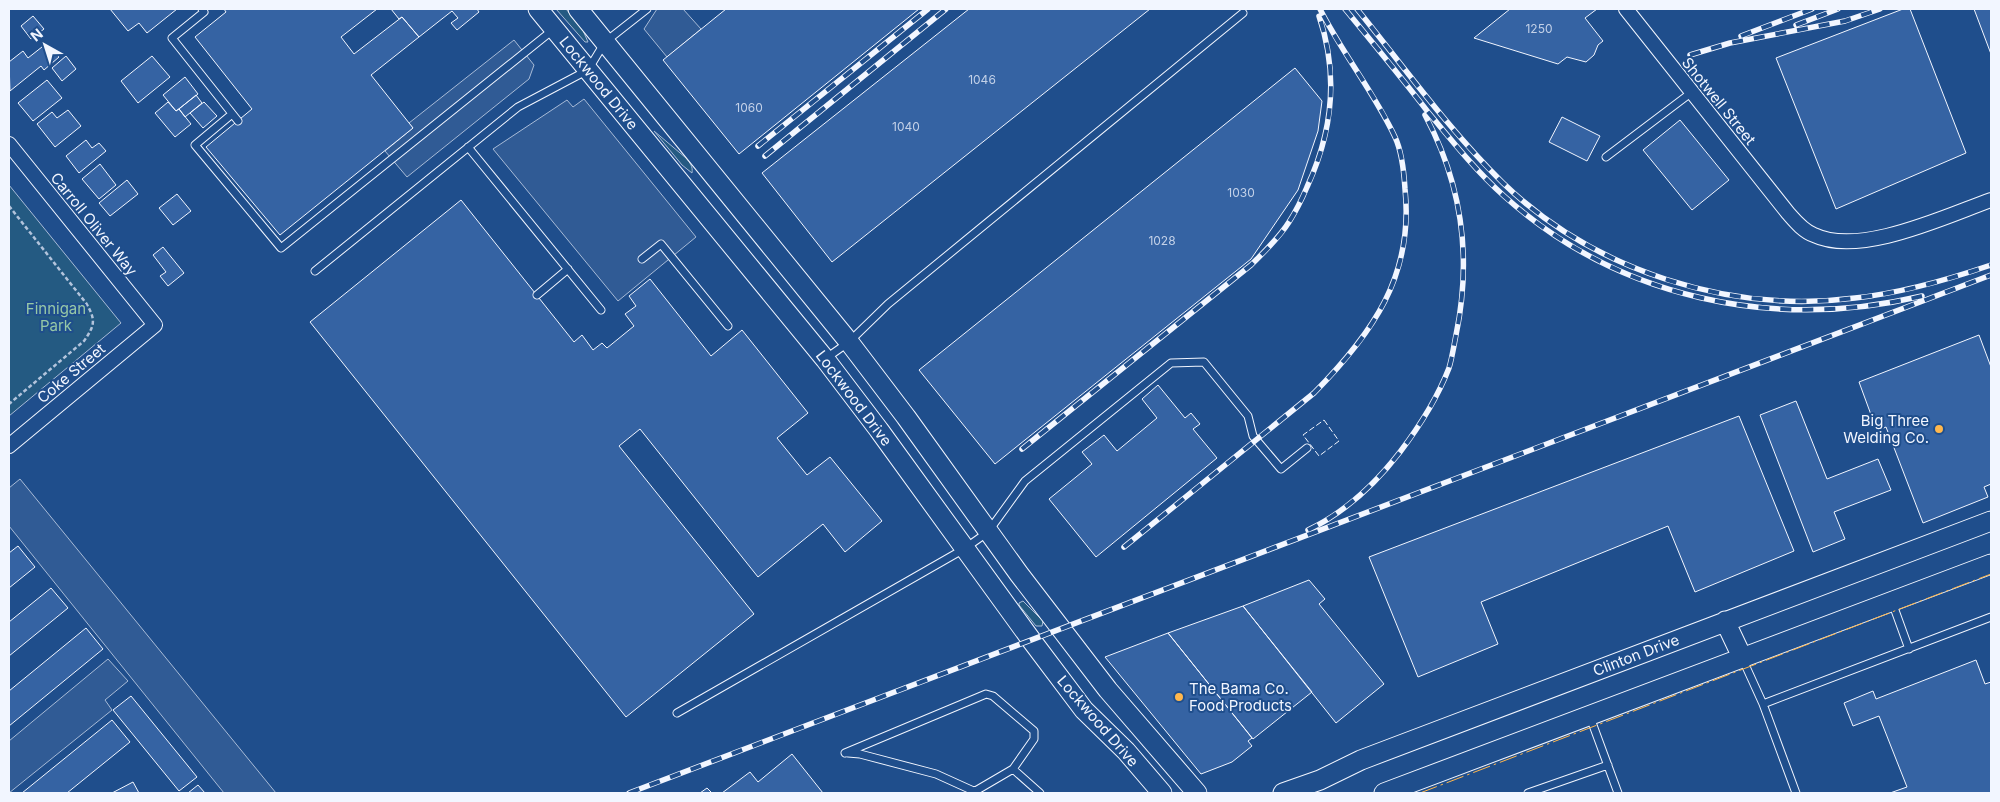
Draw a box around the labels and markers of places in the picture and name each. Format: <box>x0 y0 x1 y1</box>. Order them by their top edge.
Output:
place label: Big Three Welding Co. <box>1843 411 1929 447</box>
marker: Big Three Welding Co. <box>1933 423 1945 435</box>
place label: The Bama Co. Food Products <box>1189 679 1292 715</box>
marker: The Bama Co. Food Products <box>1173 691 1185 703</box>

